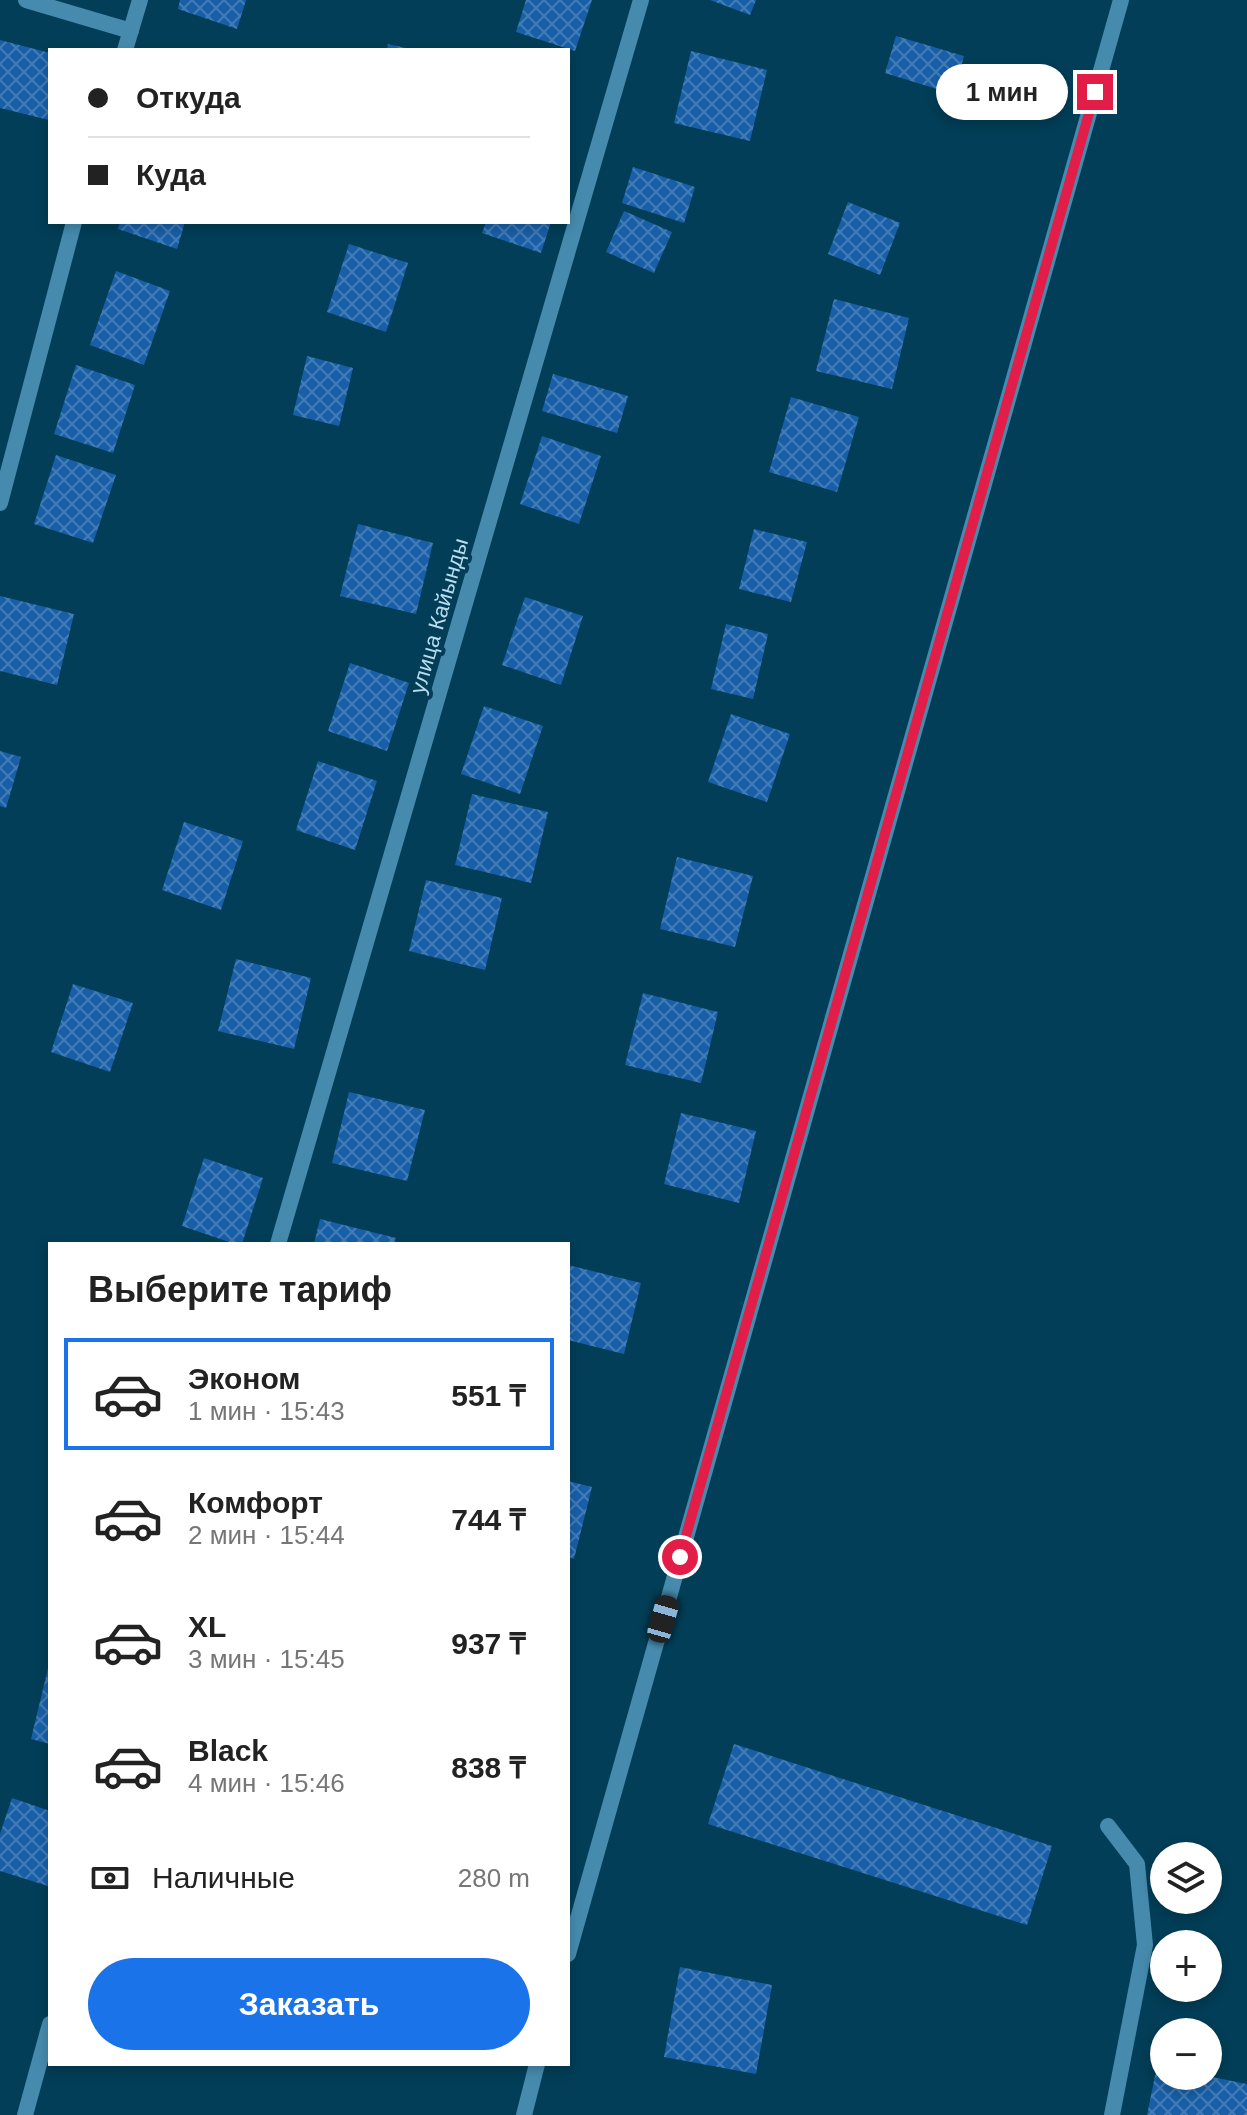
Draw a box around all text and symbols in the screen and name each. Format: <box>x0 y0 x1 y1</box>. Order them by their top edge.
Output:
callout: 1 мин <box>935 64 1067 120</box>
route end <box>1077 74 1113 110</box>
text: 1 мин <box>966 77 1038 107</box>
text: Откуда <box>136 81 241 114</box>
text: Куда <box>136 158 206 191</box>
street label: улица Кайынды <box>405 535 473 697</box>
text: Выберите тариф <box>88 1269 392 1310</box>
icon: car <box>92 1358 164 1430</box>
text: Эконом <box>188 1362 301 1395</box>
text: 551 ₸ <box>451 1379 526 1412</box>
text: 1 мин · 15:43 <box>188 1396 345 1426</box>
icon: car <box>92 1482 164 1554</box>
text: Комфорт <box>188 1486 323 1519</box>
text: 744 ₸ <box>451 1503 526 1536</box>
text: 2 мин · 15:44 <box>188 1520 345 1550</box>
route start <box>662 1539 698 1575</box>
car <box>645 1593 681 1645</box>
icon: car <box>92 1606 164 1678</box>
text: XL <box>188 1610 226 1643</box>
text: 937 ₸ <box>451 1627 526 1660</box>
text: 3 мин · 15:45 <box>188 1644 345 1674</box>
icon: car <box>92 1730 164 1802</box>
text: Black <box>188 1734 268 1767</box>
text: 838 ₸ <box>451 1751 526 1784</box>
text: 4 мин · 15:46 <box>188 1768 345 1798</box>
map controls <box>1150 1842 1222 2090</box>
button: layers <box>1150 1842 1222 1914</box>
icon: cash <box>88 1856 132 1900</box>
text: Наличные <box>152 1861 295 1894</box>
text: 280 m <box>458 1863 530 1893</box>
button: + <box>1150 1930 1222 2002</box>
button: Заказать <box>88 1958 530 2050</box>
button: − <box>1150 2018 1222 2090</box>

